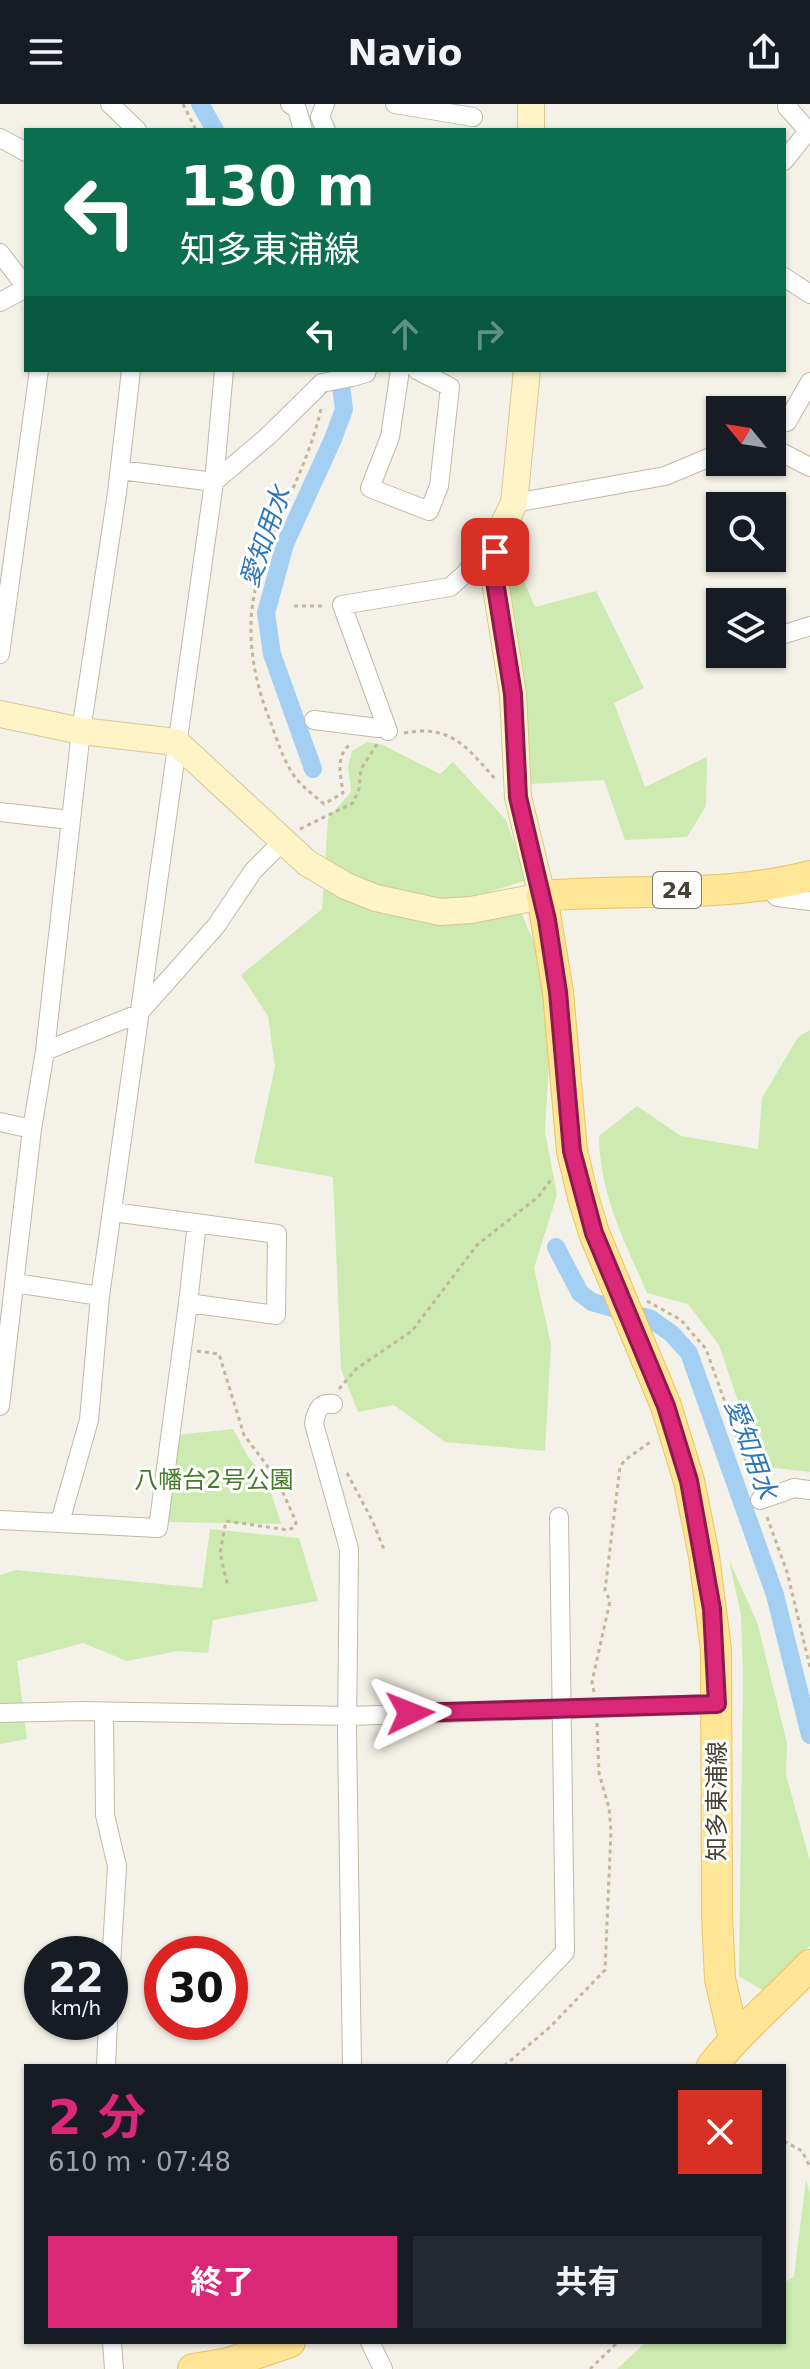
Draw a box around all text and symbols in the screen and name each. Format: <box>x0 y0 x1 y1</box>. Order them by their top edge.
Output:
icon: menu <box>24 30 68 74</box>
icon: share <box>742 30 786 74</box>
text: Navio <box>348 32 462 73</box>
text: 130 m <box>180 153 375 218</box>
icon: left <box>48 160 152 264</box>
text: 知多東浦線 <box>180 229 360 270</box>
icon: left <box>299 312 343 356</box>
icon: ahead <box>383 312 427 356</box>
icon: right <box>467 312 511 356</box>
north arrow <box>706 396 786 476</box>
map controls <box>706 396 786 668</box>
water label: 愛知用水 <box>234 480 297 591</box>
button: search <box>706 492 786 572</box>
pin <box>461 518 529 586</box>
icon: arrive <box>473 530 517 574</box>
button: layers <box>706 588 786 668</box>
road number: 24 <box>653 872 701 908</box>
water label: 愛知用水 <box>719 1395 784 1506</box>
park label: 八幡台2号公園 <box>134 1466 294 1494</box>
position arrow <box>368 1671 452 1755</box>
street label: 知多東浦線 <box>703 1741 731 1861</box>
speed limit sign: 30 <box>144 1936 248 2040</box>
text: 22 <box>48 1955 104 2001</box>
text: km/h <box>51 1996 101 2020</box>
text: 2 分 <box>48 2089 146 2145</box>
button: close <box>678 2090 762 2174</box>
text: 610 m · 07:48 <box>48 2147 231 2177</box>
button: 終了 <box>48 2236 397 2328</box>
button: 共有 <box>413 2236 762 2328</box>

